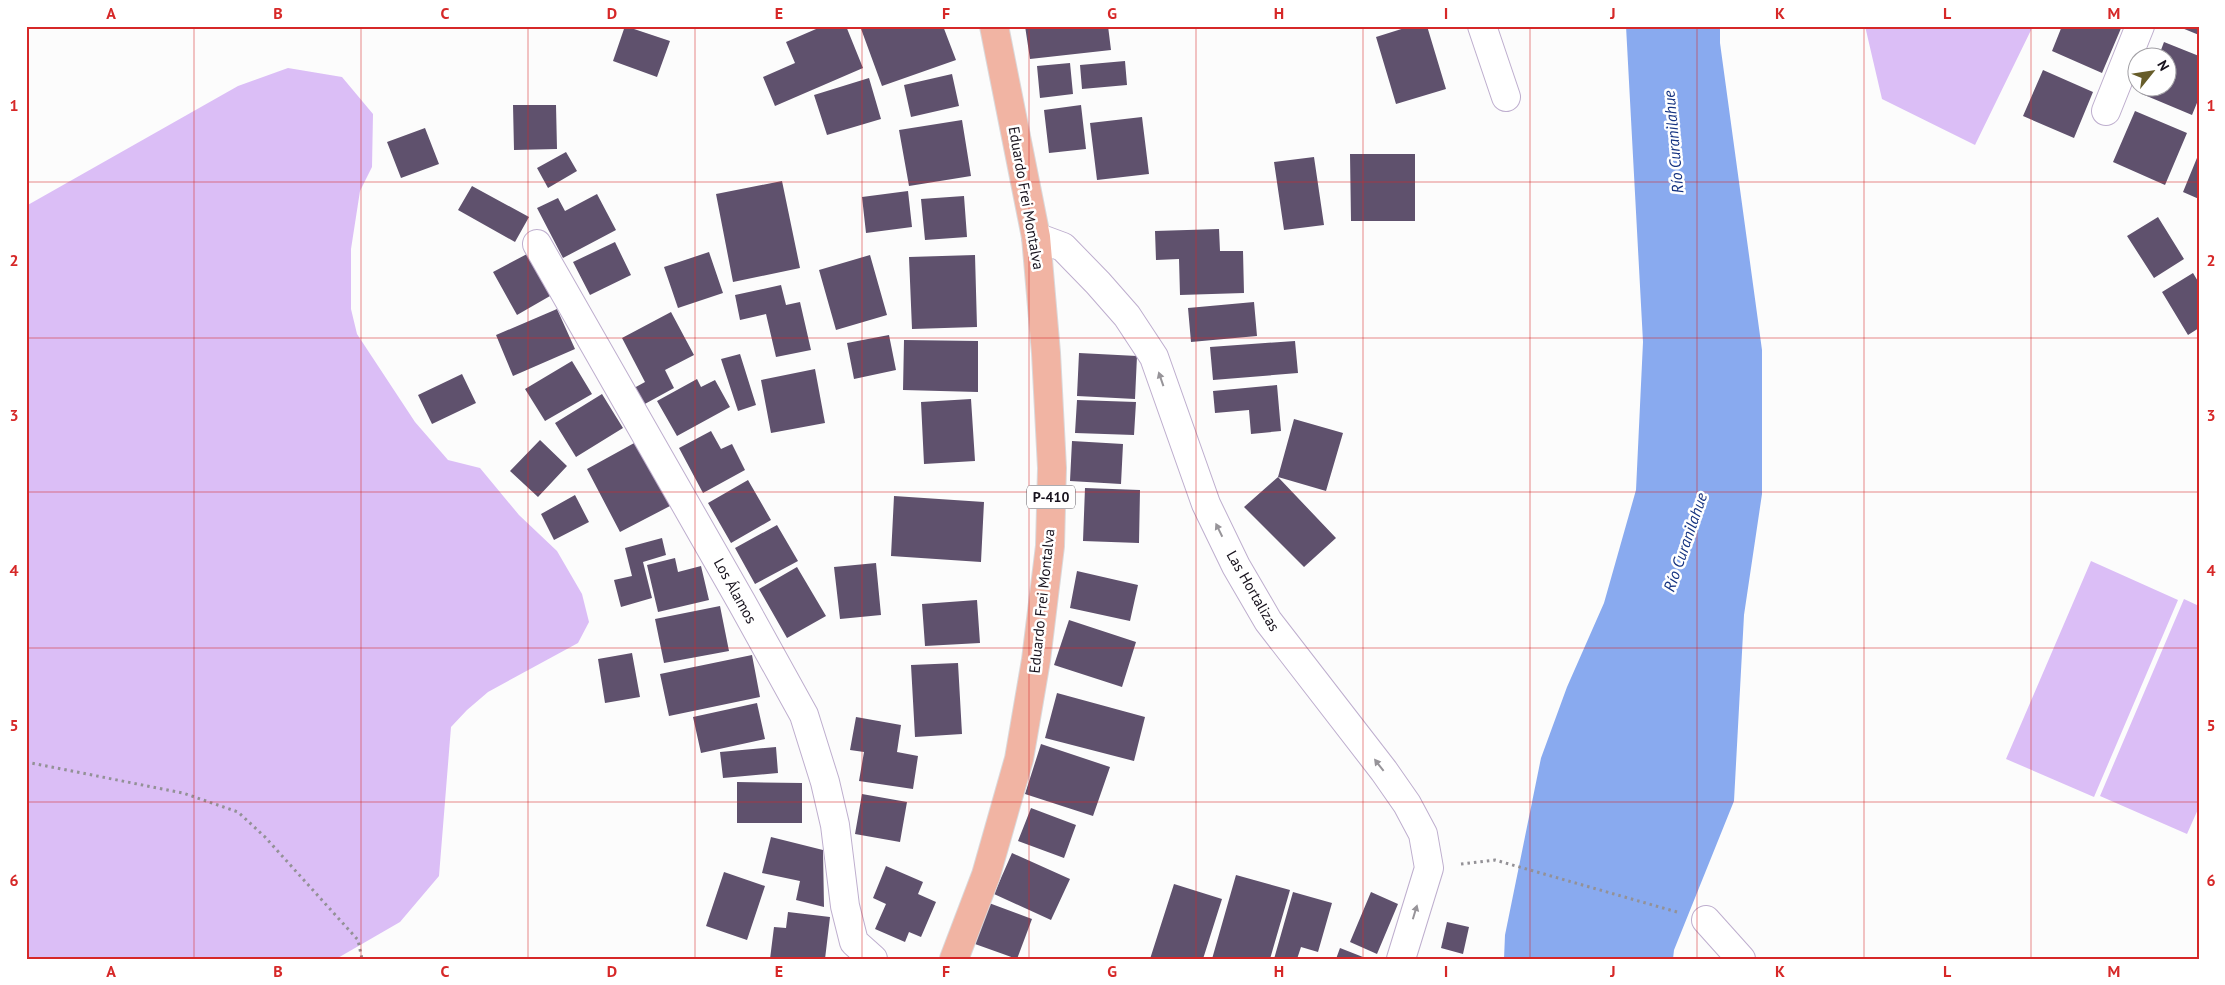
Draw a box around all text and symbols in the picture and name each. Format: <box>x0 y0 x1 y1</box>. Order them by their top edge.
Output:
text: A <box>106 3 116 23</box>
text: B <box>273 3 283 23</box>
text: C <box>441 3 450 23</box>
text: D <box>607 3 617 23</box>
text: E <box>775 3 783 23</box>
text: F <box>942 3 950 23</box>
text: G <box>1107 3 1117 23</box>
text: H <box>1274 3 1284 23</box>
text: I <box>1444 3 1448 23</box>
text: J <box>1609 3 1616 23</box>
text: K <box>1775 3 1785 23</box>
text: L <box>1943 3 1952 23</box>
text: M <box>2108 3 2120 23</box>
north arrow <box>2128 48 2178 98</box>
text: N <box>2153 57 2173 74</box>
water label: Río Curanilahue <box>1658 89 1687 194</box>
text: 1 <box>9 95 19 115</box>
text: 1 <box>2206 95 2216 115</box>
street label: Eduardo Frei Montalva <box>1005 125 1048 271</box>
text: 2 <box>9 250 19 270</box>
text: 2 <box>2206 250 2216 270</box>
one-way arrow <box>1157 371 1164 386</box>
text: 3 <box>9 405 19 425</box>
text: 3 <box>2206 405 2216 425</box>
road number: P-410 <box>1027 486 1075 508</box>
water label: Río Curanilahue <box>1659 489 1711 594</box>
one-way arrow <box>1215 523 1223 537</box>
street label: Eduardo Frei Montalva <box>1024 528 1059 674</box>
street label: Las Hortalizas <box>1223 547 1284 635</box>
street label: Los Álamos <box>710 555 761 627</box>
text: 4 <box>9 560 19 580</box>
text: 4 <box>2206 560 2216 580</box>
text: 5 <box>9 715 19 735</box>
text: 5 <box>2206 715 2216 735</box>
one-way arrow <box>1374 758 1384 772</box>
text: 6 <box>9 870 19 890</box>
text: 6 <box>2206 870 2216 890</box>
one-way arrow <box>1412 905 1419 920</box>
text: A <box>106 961 116 981</box>
text: B <box>273 961 283 981</box>
text: C <box>441 961 450 981</box>
text: D <box>607 961 617 981</box>
text: E <box>775 961 783 981</box>
text: F <box>942 961 950 981</box>
text: G <box>1107 961 1117 981</box>
text: H <box>1274 961 1284 981</box>
text: I <box>1444 961 1448 981</box>
text: J <box>1609 961 1616 981</box>
text: K <box>1775 961 1785 981</box>
text: L <box>1943 961 1952 981</box>
text: M <box>2108 961 2120 981</box>

